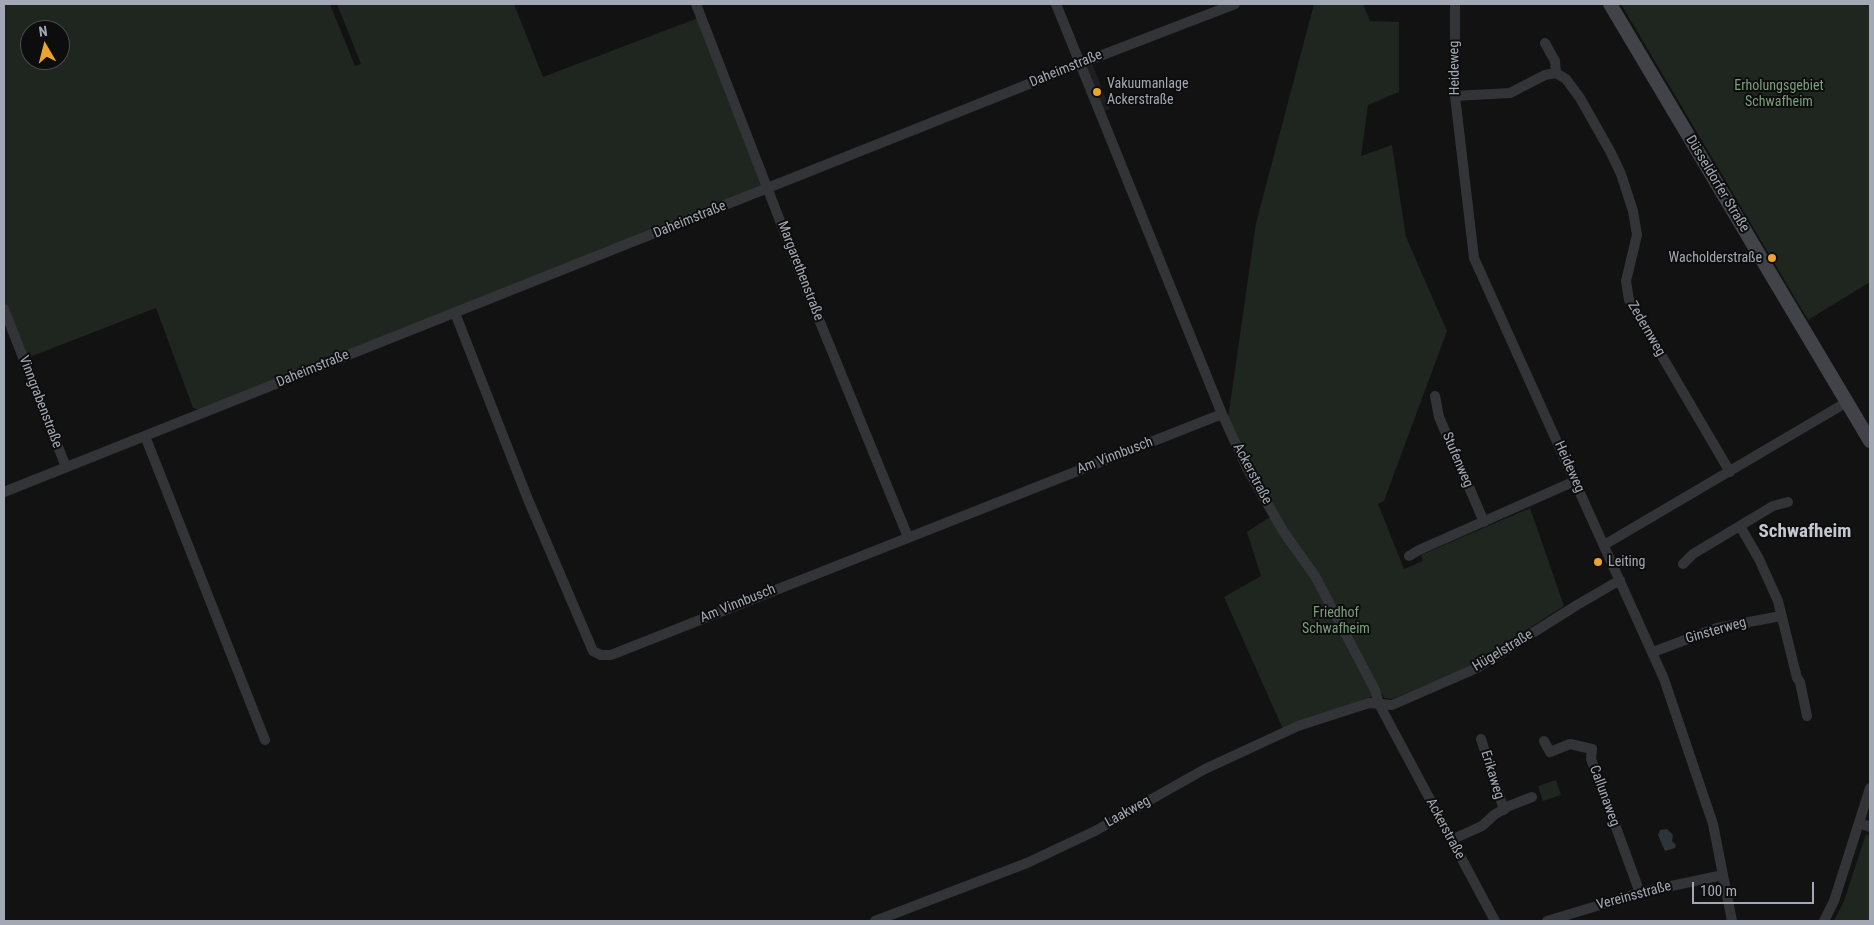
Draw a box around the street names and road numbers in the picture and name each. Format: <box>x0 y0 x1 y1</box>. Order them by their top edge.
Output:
street label: Heideweg <box>1446 41 1464 95</box>
street label: Daheimstraße <box>1027 47 1105 91</box>
street label: Düsseldorfer Straße <box>1681 133 1753 235</box>
street label: Daheimstraße <box>651 198 729 242</box>
street label: Margarethenstraße <box>773 219 827 323</box>
street label: Zedernweg <box>1624 298 1668 360</box>
street label: Daheimstraße <box>274 347 352 391</box>
street label: Vinngrabenstraße <box>15 353 65 451</box>
street label: Stufenweg <box>1438 430 1476 490</box>
street label: Am Vinnbusch <box>1075 434 1155 478</box>
street label: Heideweg <box>1550 439 1588 495</box>
street label: Ackerstraße <box>1229 441 1275 507</box>
street label: Am Vinnbusch <box>698 581 778 627</box>
street label: Ginsterweg <box>1684 614 1748 648</box>
street label: Hügelstraße <box>1470 626 1536 676</box>
street label: Erikaweg <box>1477 749 1507 801</box>
street label: Callunaweg <box>1585 763 1623 829</box>
street label: Laakweg <box>1103 793 1153 831</box>
street label: Ackerstraße <box>1422 796 1468 862</box>
street label: Vereinsstraße <box>1595 878 1673 914</box>

